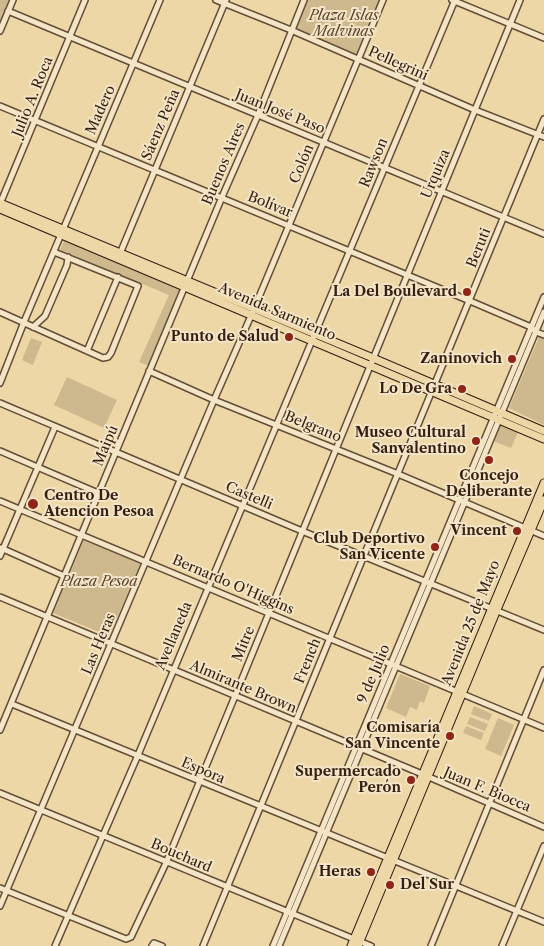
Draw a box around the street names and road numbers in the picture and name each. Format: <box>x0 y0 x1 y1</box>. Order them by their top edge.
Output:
street label: Pellegrini <box>366 43 430 85</box>
street label: Julio A. Roca <box>9 54 57 140</box>
street label: Madero <box>83 83 119 137</box>
street label: Juan José Paso <box>233 86 327 138</box>
street label: Sáenz Peña <box>138 87 184 163</box>
street label: Buenos Aires <box>199 120 249 208</box>
street label: Rawson <box>356 136 392 190</box>
street label: Colón <box>286 142 318 186</box>
street label: Urquiza <box>418 147 454 201</box>
street label: Bolívar <box>245 188 295 222</box>
street label: Beruti <box>463 226 495 270</box>
street label: Avenida Sarmiento <box>216 280 338 344</box>
street label: Belgrano <box>282 408 344 446</box>
street label: Maipú <box>90 423 122 469</box>
street label: Castelli <box>223 479 275 513</box>
street label: Bernardo O'Higgins <box>169 552 297 618</box>
street label: Avenida 25 de Mayo <box>438 558 504 688</box>
street label: Avellaneda <box>152 599 196 673</box>
street label: Las Heras <box>79 611 119 677</box>
street label: Mitre <box>229 624 259 664</box>
street label: French <box>291 636 325 686</box>
street label: 9 de Julio <box>354 642 394 706</box>
street label: Almirante Brown <box>187 657 299 717</box>
street label: Espora <box>178 754 228 788</box>
street label: Juan F. Biocca <box>441 764 533 816</box>
street label: Bouchard <box>148 836 214 876</box>

